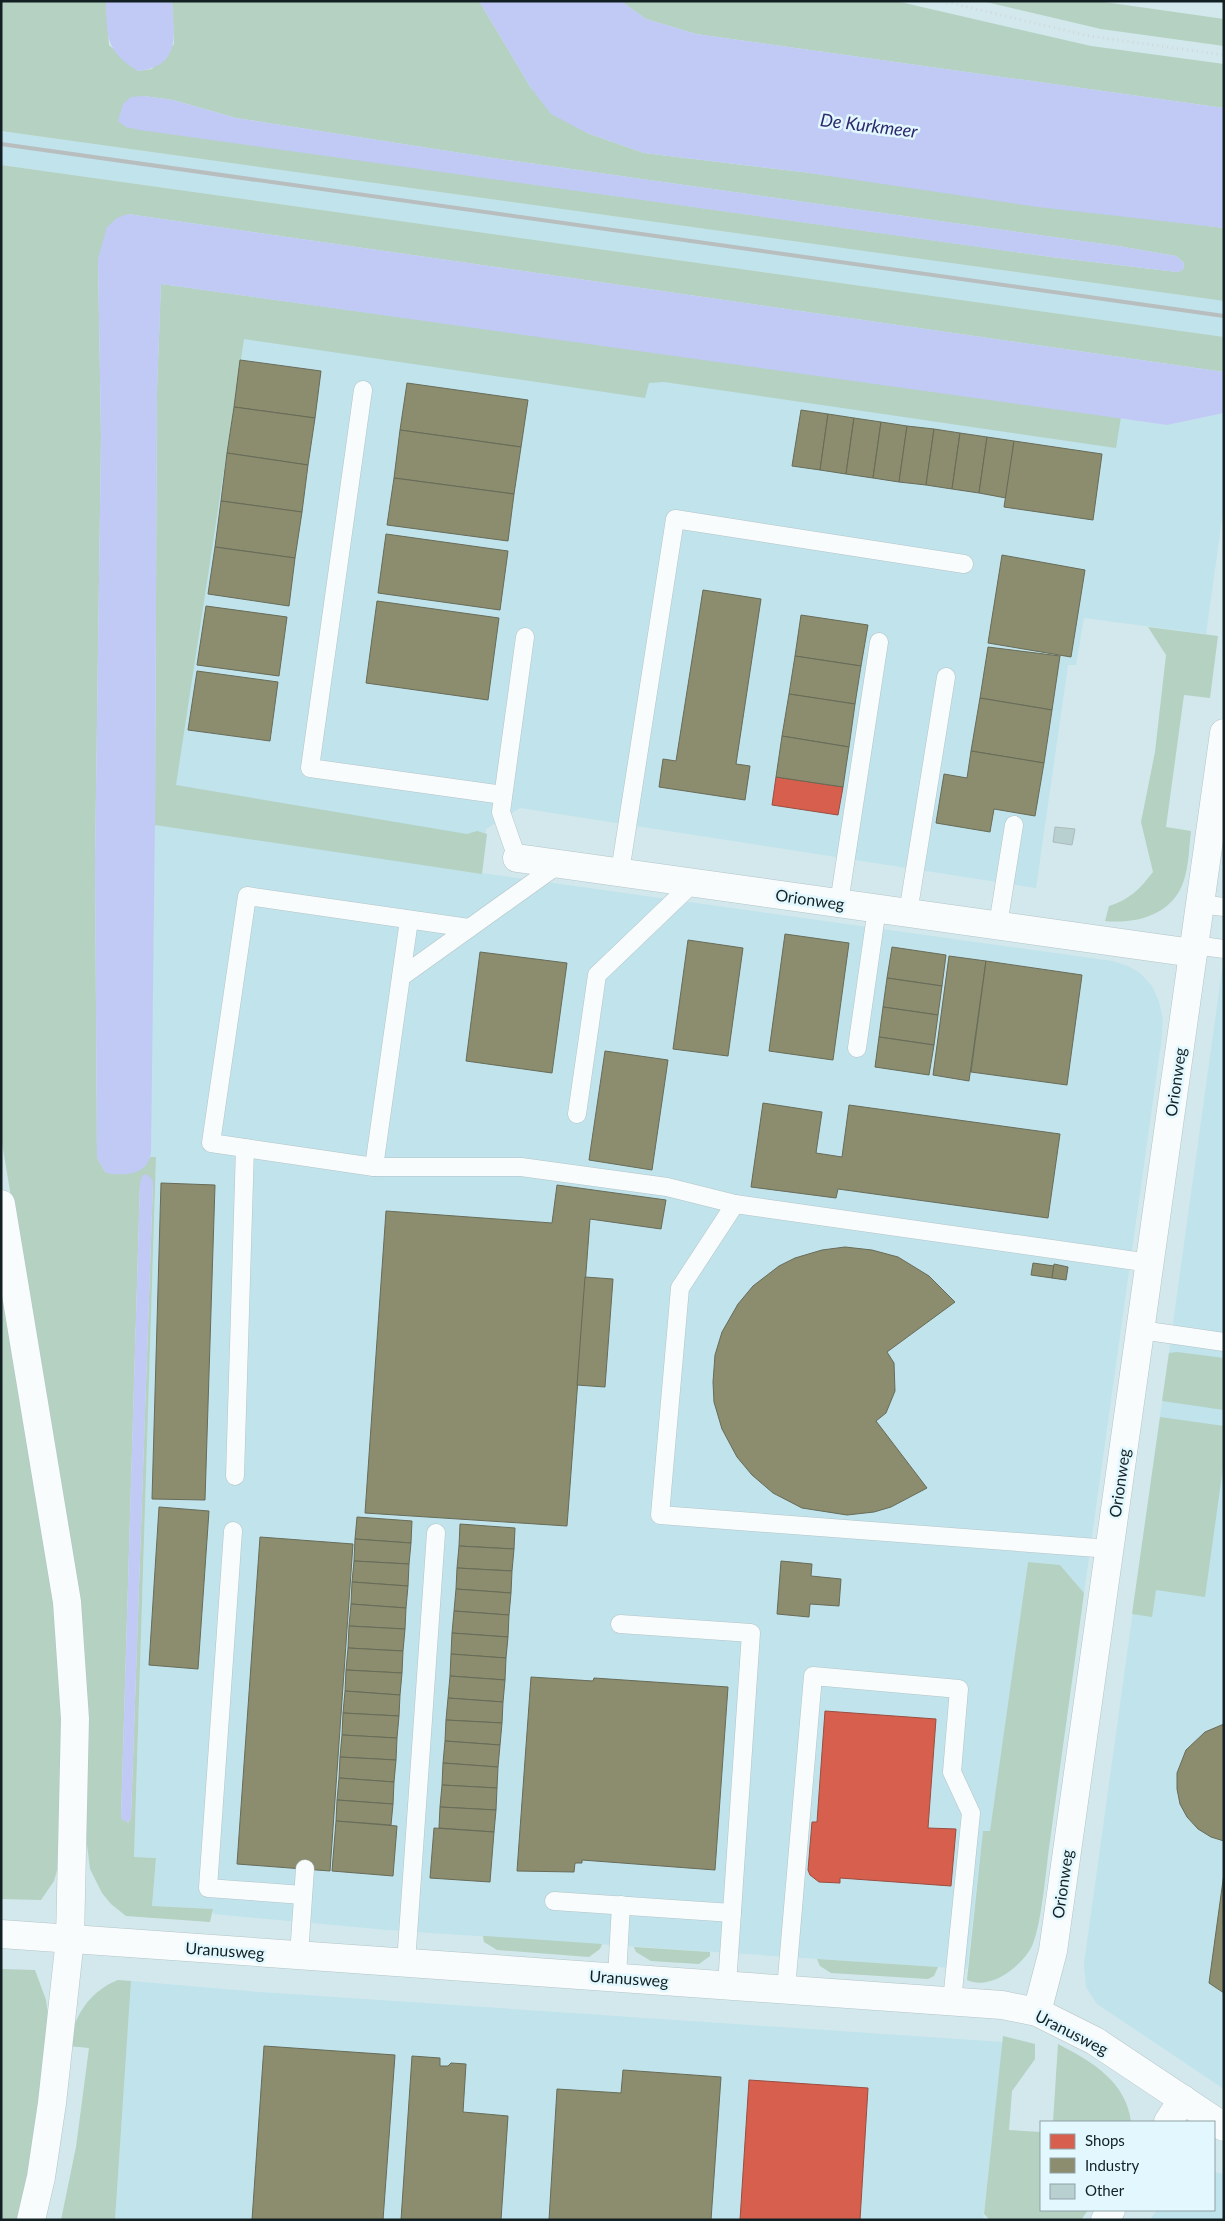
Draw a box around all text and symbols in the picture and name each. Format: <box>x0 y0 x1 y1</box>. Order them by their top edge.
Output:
water label: De Kurkmeer <box>819 108 920 142</box>
street label: Orionweg <box>774 885 846 913</box>
street label: Orionweg <box>1161 1046 1189 1118</box>
street label: Orionweg <box>1105 1447 1133 1519</box>
street label: Orionweg <box>1048 1848 1076 1920</box>
street label: Uranusweg <box>185 1938 265 1962</box>
street label: Uranusweg <box>589 1966 669 1990</box>
street label: Uranusweg <box>1032 2006 1112 2058</box>
legend <box>1040 2121 1215 2211</box>
text: Shops <box>1085 2131 1125 2149</box>
text: Industry <box>1085 2156 1140 2174</box>
text: Other <box>1085 2181 1125 2199</box>

